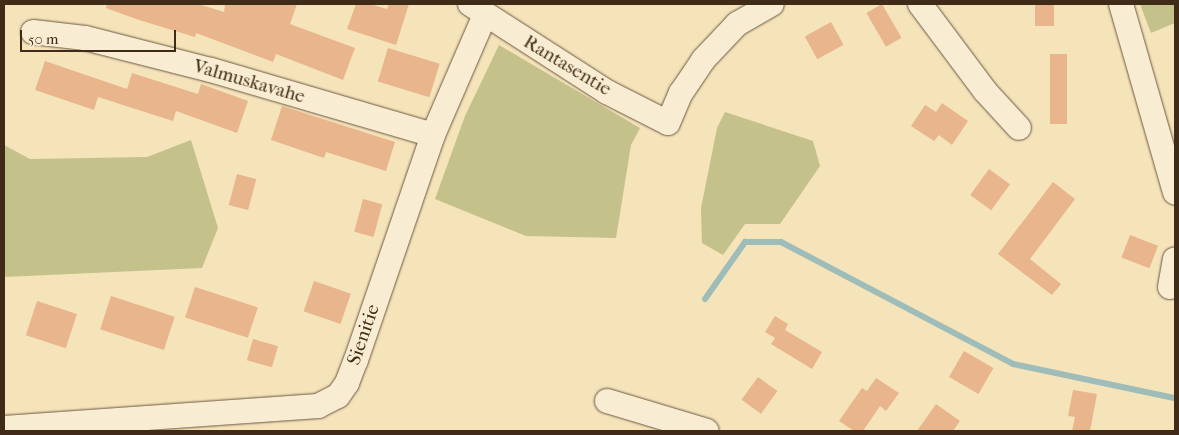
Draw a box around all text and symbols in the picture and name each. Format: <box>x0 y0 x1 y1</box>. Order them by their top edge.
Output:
scale bar <box>22 20 179 52</box>
text: 50 m <box>28 30 58 48</box>
street label: Rantasentie <box>519 31 615 101</box>
street label: Valmuskavahe <box>191 55 307 109</box>
street label: Sienitie <box>343 302 385 368</box>

